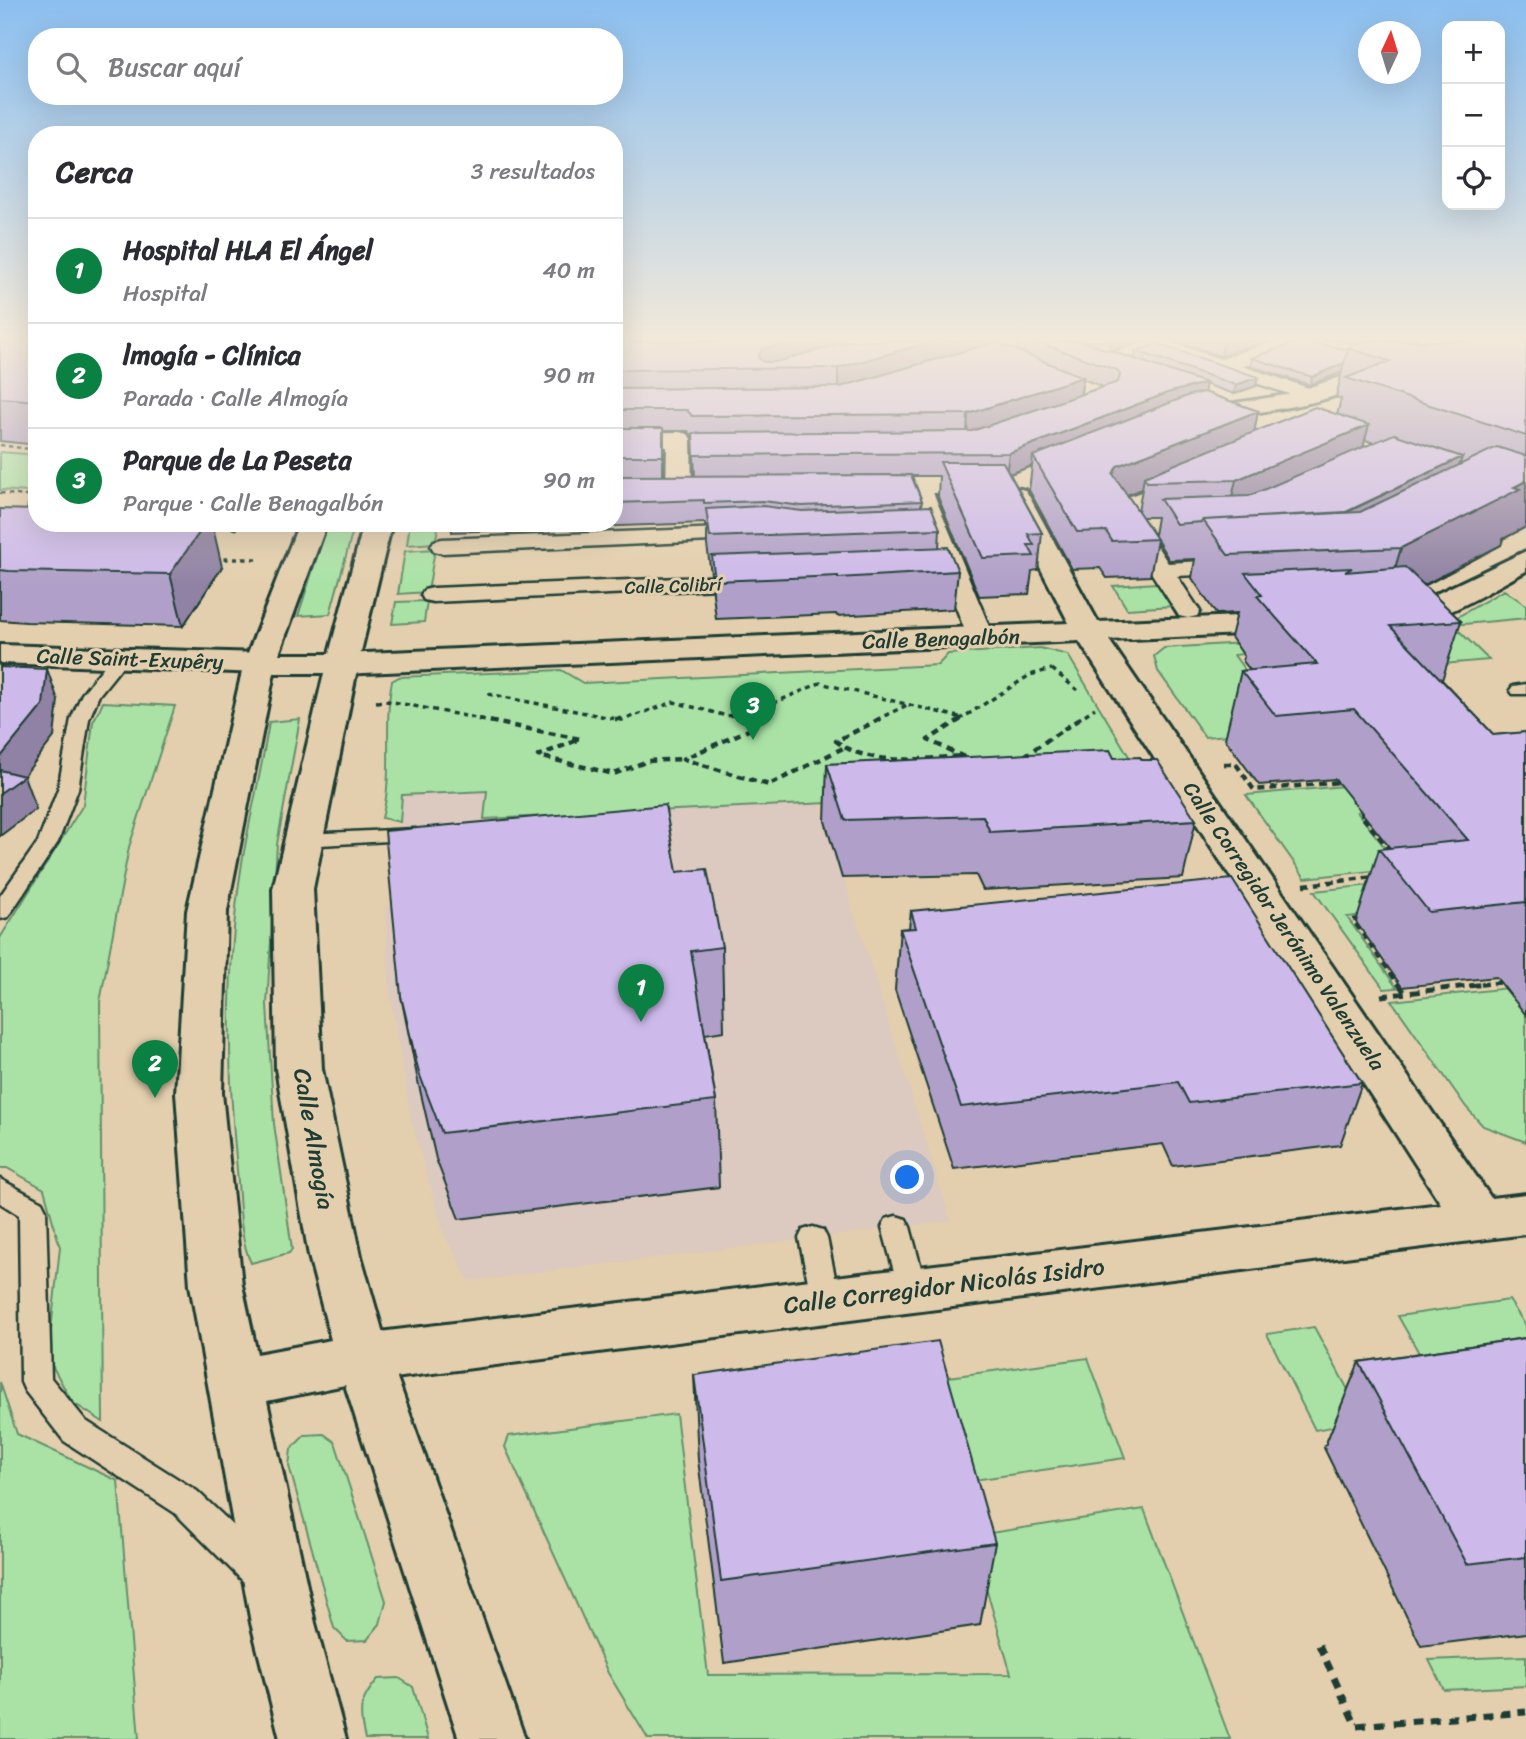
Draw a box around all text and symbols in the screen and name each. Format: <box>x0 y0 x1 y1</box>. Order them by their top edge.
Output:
north arrow <box>1358 21 1421 84</box>
map controls <box>1442 21 1505 210</box>
button: + <box>1442 21 1505 84</box>
search box <box>28 28 623 105</box>
text: Buscar aquí <box>108 44 241 90</box>
icon: search <box>52 48 90 86</box>
button: − <box>1442 84 1505 147</box>
text: Cerca <box>56 145 132 199</box>
button: locate <box>1442 147 1505 210</box>
text: 3 resultados <box>471 151 595 192</box>
text: Hospital HLA El Ángel <box>123 227 373 273</box>
text: 1 <box>74 250 84 291</box>
text: 40 m <box>542 250 595 291</box>
text: Hospital <box>123 273 207 314</box>
text: lmogía - Clínica <box>123 332 301 378</box>
text: 2 <box>72 355 86 396</box>
text: 90 m <box>543 355 595 396</box>
text: Parada · Calle Almogía <box>123 378 348 419</box>
text: Parque de La Peseta <box>123 437 352 483</box>
text: 3 <box>73 460 85 501</box>
text: 90 m <box>543 460 595 501</box>
text: Parque · Calle Benagalbón <box>123 483 383 524</box>
street label: Calle Colibrí <box>624 568 724 604</box>
street label: Calle Benagalbón <box>862 617 1020 661</box>
street label: Calle Saint-Exupêry <box>36 637 224 681</box>
pin: 3 <box>730 682 776 740</box>
street label: Calle Corregidor Jerónimo Valenzuela <box>1172 773 1396 1079</box>
pin: 1 <box>618 964 664 1022</box>
pin: 2 <box>132 1040 178 1098</box>
street label: Calle Almogía <box>281 1065 347 1213</box>
your location <box>890 1160 924 1194</box>
street label: Calle Corregidor Nicolás Isidro <box>781 1245 1107 1327</box>

